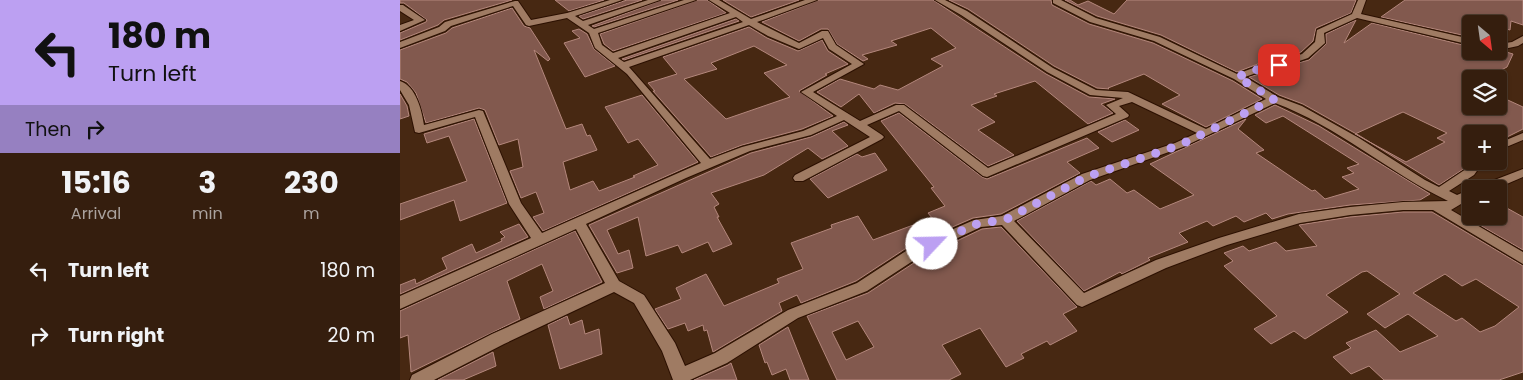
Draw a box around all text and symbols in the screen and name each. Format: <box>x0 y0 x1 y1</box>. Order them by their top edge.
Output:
text: 180 m <box>108 11 211 60</box>
north arrow <box>1462 15 1508 60</box>
map controls <box>1462 15 1507 225</box>
icon: left <box>25 20 90 85</box>
pin <box>1258 44 1300 86</box>
icon: arrive <box>1265 51 1293 79</box>
text: Turn left <box>108 58 196 89</box>
button: layers <box>1462 70 1507 115</box>
icon: right <box>81 115 109 143</box>
text: Then <box>25 116 71 143</box>
button: + <box>1462 125 1507 170</box>
text: 15:16 <box>61 161 131 204</box>
text: 3 <box>198 161 216 204</box>
text: 230 <box>284 161 339 204</box>
button: − <box>1462 180 1507 225</box>
text: Arrival <box>71 202 121 225</box>
text: min <box>192 202 223 225</box>
text: m <box>303 202 320 225</box>
position arrow <box>905 217 957 269</box>
icon: left <box>25 257 53 285</box>
text: Turn left <box>68 257 149 284</box>
text: 180 m <box>320 257 375 284</box>
icon: right <box>25 322 53 350</box>
text: Turn right <box>68 322 164 349</box>
text: 20 m <box>327 322 375 349</box>

